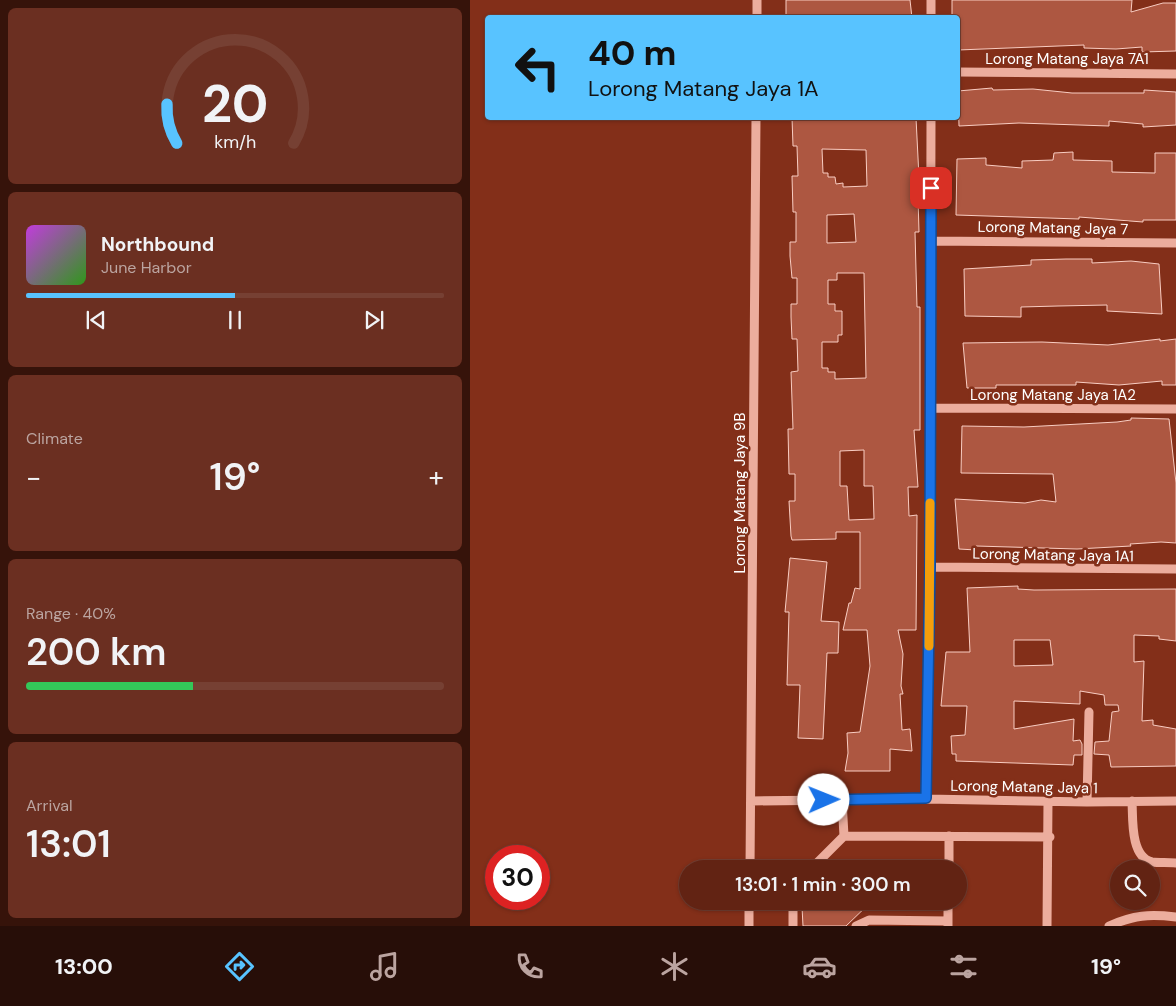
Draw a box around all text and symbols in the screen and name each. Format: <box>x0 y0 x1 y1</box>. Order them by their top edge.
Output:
text: 40 m <box>588 30 677 76</box>
icon: left <box>505 35 570 100</box>
street label: Lorong Matang Jaya 7A1 <box>985 49 1149 69</box>
text: 20 <box>202 70 268 138</box>
text: Lorong Matang Jaya 1A <box>588 74 819 103</box>
text: km/h <box>214 130 256 154</box>
pin <box>910 167 952 209</box>
icon: arrive <box>917 174 945 202</box>
street label: Lorong Matang Jaya 7 <box>977 217 1129 239</box>
text: Northbound <box>101 232 214 257</box>
text: June Harbor <box>101 257 192 278</box>
icon: previous <box>82 306 110 334</box>
icon: pause <box>221 306 249 334</box>
icon: next <box>360 306 388 334</box>
street label: Lorong Matang Jaya 1A2 <box>970 385 1136 405</box>
street label: Lorong Matang Jaya 9B <box>730 412 750 574</box>
text: Climate <box>26 428 83 449</box>
text: 19° <box>210 452 260 502</box>
text: − <box>26 459 41 496</box>
text: + <box>429 459 444 496</box>
street label: Lorong Matang Jaya 1A1 <box>972 544 1134 566</box>
text: Range · 40% <box>26 603 116 624</box>
text: 200 km <box>26 627 166 677</box>
position arrow <box>797 773 849 825</box>
street label: Lorong Matang Jaya 1 <box>950 776 1098 798</box>
text: Arrival <box>26 795 73 816</box>
text: 13:01 <box>26 819 111 869</box>
speed limit sign: 30 <box>485 845 550 910</box>
map controls <box>1110 860 1160 910</box>
button: search <box>1110 860 1160 910</box>
text: 13:01 · 1 min · 300 m <box>735 872 911 897</box>
icon: directions <box>222 949 257 984</box>
icon: music <box>367 949 402 984</box>
icon: phone <box>512 949 547 984</box>
icon: climate <box>657 949 692 984</box>
icon: car <box>802 949 837 984</box>
icon: filters <box>946 949 981 984</box>
text: 13:00 <box>55 952 113 981</box>
text: 19° <box>1091 952 1121 981</box>

